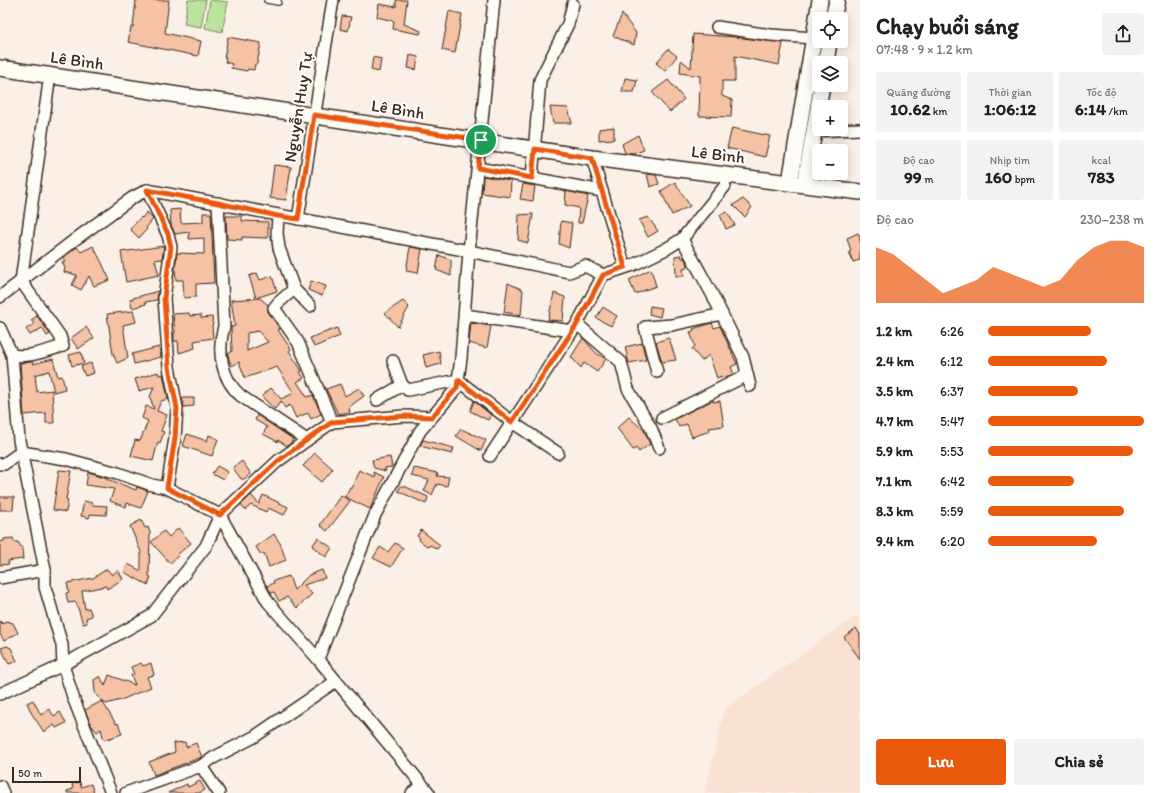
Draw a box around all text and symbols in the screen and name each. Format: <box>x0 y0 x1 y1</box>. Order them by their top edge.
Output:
map controls <box>812 12 848 180</box>
button: locate <box>812 12 848 48</box>
text: Chạy buổi sáng <box>876 13 1018 40</box>
button: share <box>1102 13 1144 55</box>
text: 07:48 · 9 × 1.2 km <box>876 42 973 57</box>
street label: Lê Bình <box>49 46 105 74</box>
street label: Nguyễn Huy Tự <box>279 50 317 164</box>
button: layers <box>812 56 848 92</box>
text: Quãng đường <box>887 86 951 99</box>
text: Thời gian <box>988 86 1032 99</box>
text: Tốc độ <box>1086 86 1116 99</box>
street label: Lê Bình <box>370 95 426 123</box>
text: 10.62 <box>890 99 930 119</box>
text: 1:06:12 <box>984 99 1036 119</box>
text: 6:14 <box>1075 99 1106 119</box>
button: + <box>812 100 848 136</box>
text: km <box>930 105 947 118</box>
text: /km <box>1106 105 1128 118</box>
pin <box>464 123 498 157</box>
icon: arrive <box>470 129 492 151</box>
street label: Lê Bình <box>690 141 746 167</box>
button: − <box>812 144 848 180</box>
text: Độ cao <box>903 154 935 167</box>
text: Nhịp tim <box>990 154 1030 167</box>
text: kcal <box>1092 154 1111 167</box>
text: 99 <box>904 167 922 187</box>
text: 160 <box>985 167 1012 187</box>
text: 783 <box>1088 167 1115 187</box>
text: m <box>922 173 933 186</box>
text: bpm <box>1012 173 1035 186</box>
text: Độ cao <box>876 212 914 227</box>
text: 230–238 m <box>1080 212 1144 227</box>
text: 1.2 km <box>876 324 912 339</box>
text: 6:26 <box>940 324 964 339</box>
text: 2.4 km <box>876 354 914 369</box>
text: 6:12 <box>940 354 963 369</box>
text: 3.5 km <box>876 384 913 399</box>
text: 6:37 <box>940 384 964 399</box>
text: 4.7 km <box>876 414 914 429</box>
text: 5:47 <box>940 414 964 429</box>
text: 5.9 km <box>876 444 913 459</box>
text: 5:53 <box>940 444 964 459</box>
text: 7.1 km <box>876 474 912 489</box>
text: 6:42 <box>940 474 965 489</box>
text: 8.3 km <box>876 504 914 519</box>
text: 5:59 <box>940 504 964 519</box>
text: 9.4 km <box>876 534 914 549</box>
text: 6:20 <box>940 534 965 549</box>
button: Lưu <box>876 739 1006 785</box>
button: Chia sẻ <box>1014 739 1144 785</box>
scale bar <box>12 765 81 784</box>
text: 50 m <box>18 767 42 780</box>

